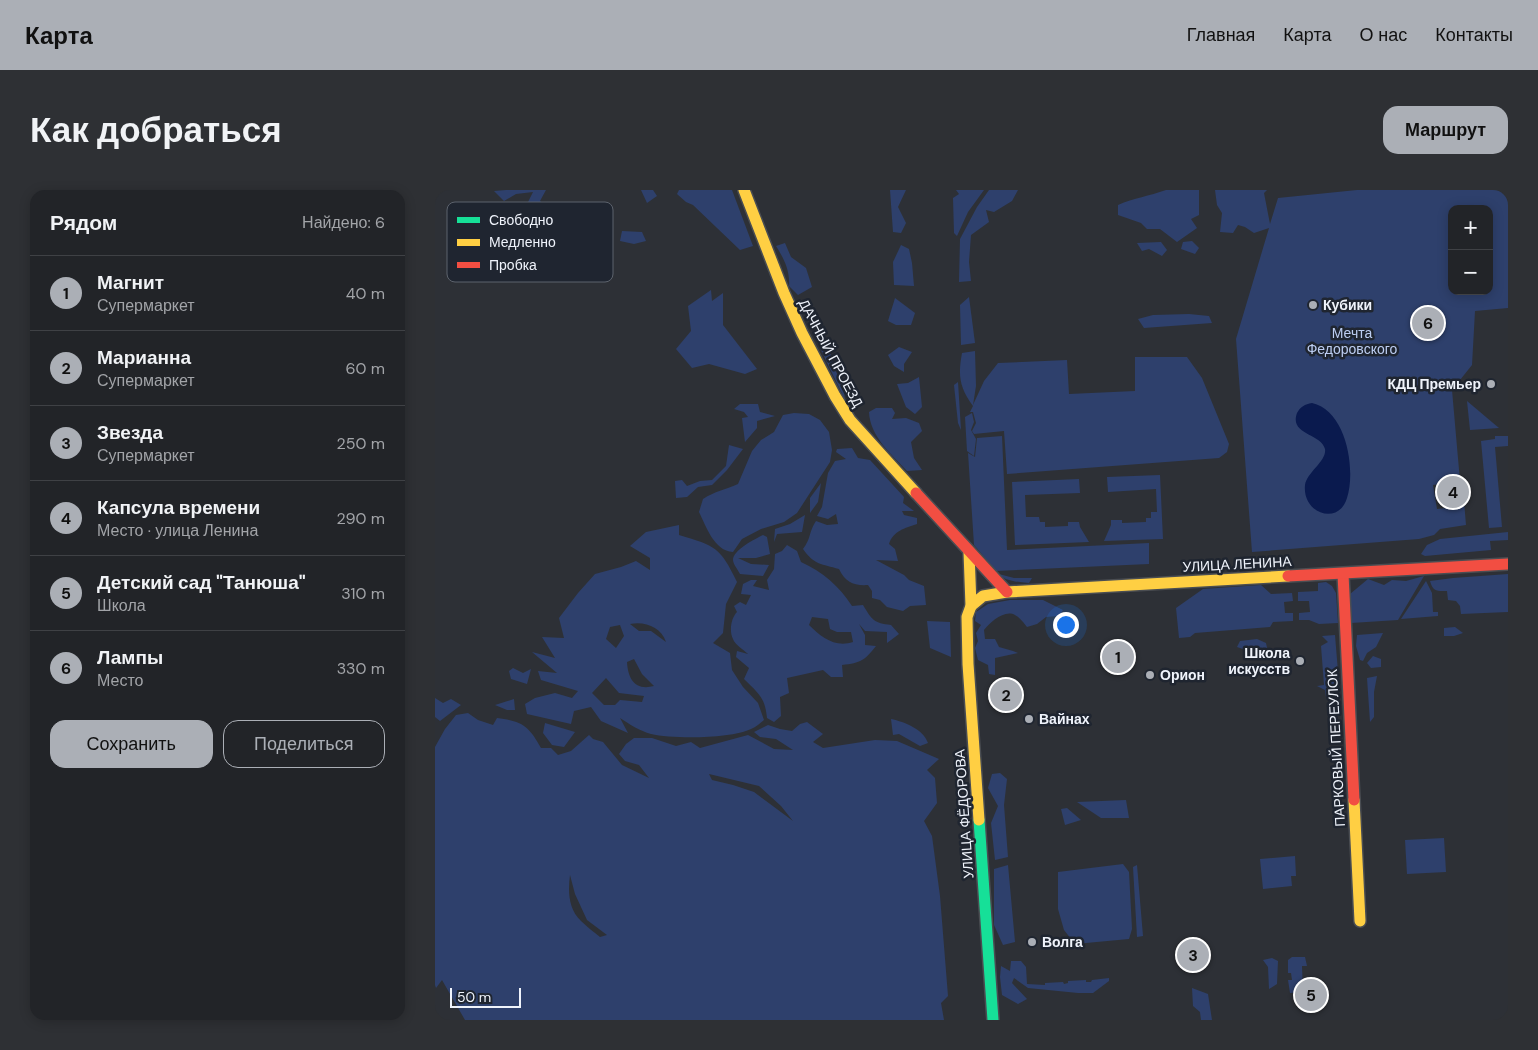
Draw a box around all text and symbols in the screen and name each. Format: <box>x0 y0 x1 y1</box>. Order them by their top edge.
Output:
text: Карта <box>25 20 93 51</box>
text: Главная <box>1187 23 1255 47</box>
text: Карта <box>1283 23 1332 47</box>
text: О нас <box>1360 23 1407 47</box>
text: Контакты <box>1435 23 1513 47</box>
button: Маршрут <box>1383 106 1508 154</box>
text: Как добраться <box>30 107 282 153</box>
legend <box>447 202 613 282</box>
map controls <box>1448 205 1493 295</box>
button: + <box>1448 205 1493 250</box>
text: Рядом <box>50 209 117 237</box>
text: Свободно <box>489 211 554 229</box>
text: Найдено: 6 <box>302 212 385 233</box>
text: Медленно <box>489 233 556 251</box>
button: − <box>1448 250 1493 295</box>
text: Пробка <box>489 256 537 274</box>
text: Магнит <box>97 270 164 295</box>
text: 1 <box>63 283 69 304</box>
text: 40 m <box>346 283 385 304</box>
text: Супермаркет <box>97 295 195 316</box>
street label: ДАЧНЫЙ ПРОЕЗД <box>795 296 867 411</box>
place label: Кубики <box>1323 296 1372 314</box>
marker: Кубики <box>1307 299 1319 311</box>
pin: 6 <box>1412 304 1444 342</box>
park label: Мечта Федоровского <box>1307 324 1398 358</box>
text: Марианна <box>97 345 191 370</box>
text: 2 <box>61 358 71 379</box>
text: 60 m <box>345 358 385 379</box>
text: Супермаркет <box>97 370 195 391</box>
place label: КДЦ Премьер <box>1387 375 1481 393</box>
marker: КДЦ Премьер <box>1485 378 1497 390</box>
text: Звезда <box>97 420 163 445</box>
text: 3 <box>61 433 71 454</box>
text: 250 m <box>337 433 385 454</box>
text: Супермаркет <box>97 445 195 466</box>
pin: 4 <box>1437 473 1469 511</box>
text: Капсула времени <box>97 495 260 520</box>
text: 4 <box>61 508 71 529</box>
text: 290 m <box>336 508 385 529</box>
text: Место · улица Ленина <box>97 520 258 541</box>
street label: УЛИЦА ЛЕНИНА <box>1182 552 1293 576</box>
text: Детский сад "Танюша" <box>97 570 306 595</box>
text: 5 <box>61 583 71 604</box>
text: 310 m <box>341 583 385 604</box>
text: Школа <box>97 595 146 616</box>
your location <box>1053 612 1079 638</box>
pin: 1 <box>1102 638 1134 676</box>
place label: Школа искусств <box>1228 644 1290 678</box>
text: Лампы <box>97 645 163 670</box>
marker: Школа искусств <box>1294 655 1306 667</box>
text: 6 <box>61 658 71 679</box>
text: 330 m <box>337 658 385 679</box>
place label: Орион <box>1160 666 1205 684</box>
street label: ПАРКОВЫЙ ПЕРЕУЛОК <box>1323 668 1349 827</box>
marker: Орион <box>1144 669 1156 681</box>
text: Место <box>97 670 143 691</box>
pin: 2 <box>990 676 1022 714</box>
place label: Вайнах <box>1039 710 1090 728</box>
marker: Вайнах <box>1023 713 1035 725</box>
button: Сохранить <box>50 720 213 768</box>
button: Поделиться <box>223 720 385 768</box>
street label: УЛИЦА ФЁДОРОВА <box>950 748 977 879</box>
place label: Волга <box>1042 933 1083 951</box>
marker: Волга <box>1026 936 1038 948</box>
pin: 3 <box>1177 936 1209 974</box>
pin: 5 <box>1295 976 1327 1014</box>
scale bar <box>450 985 521 1008</box>
text: 50 m <box>457 988 491 1006</box>

